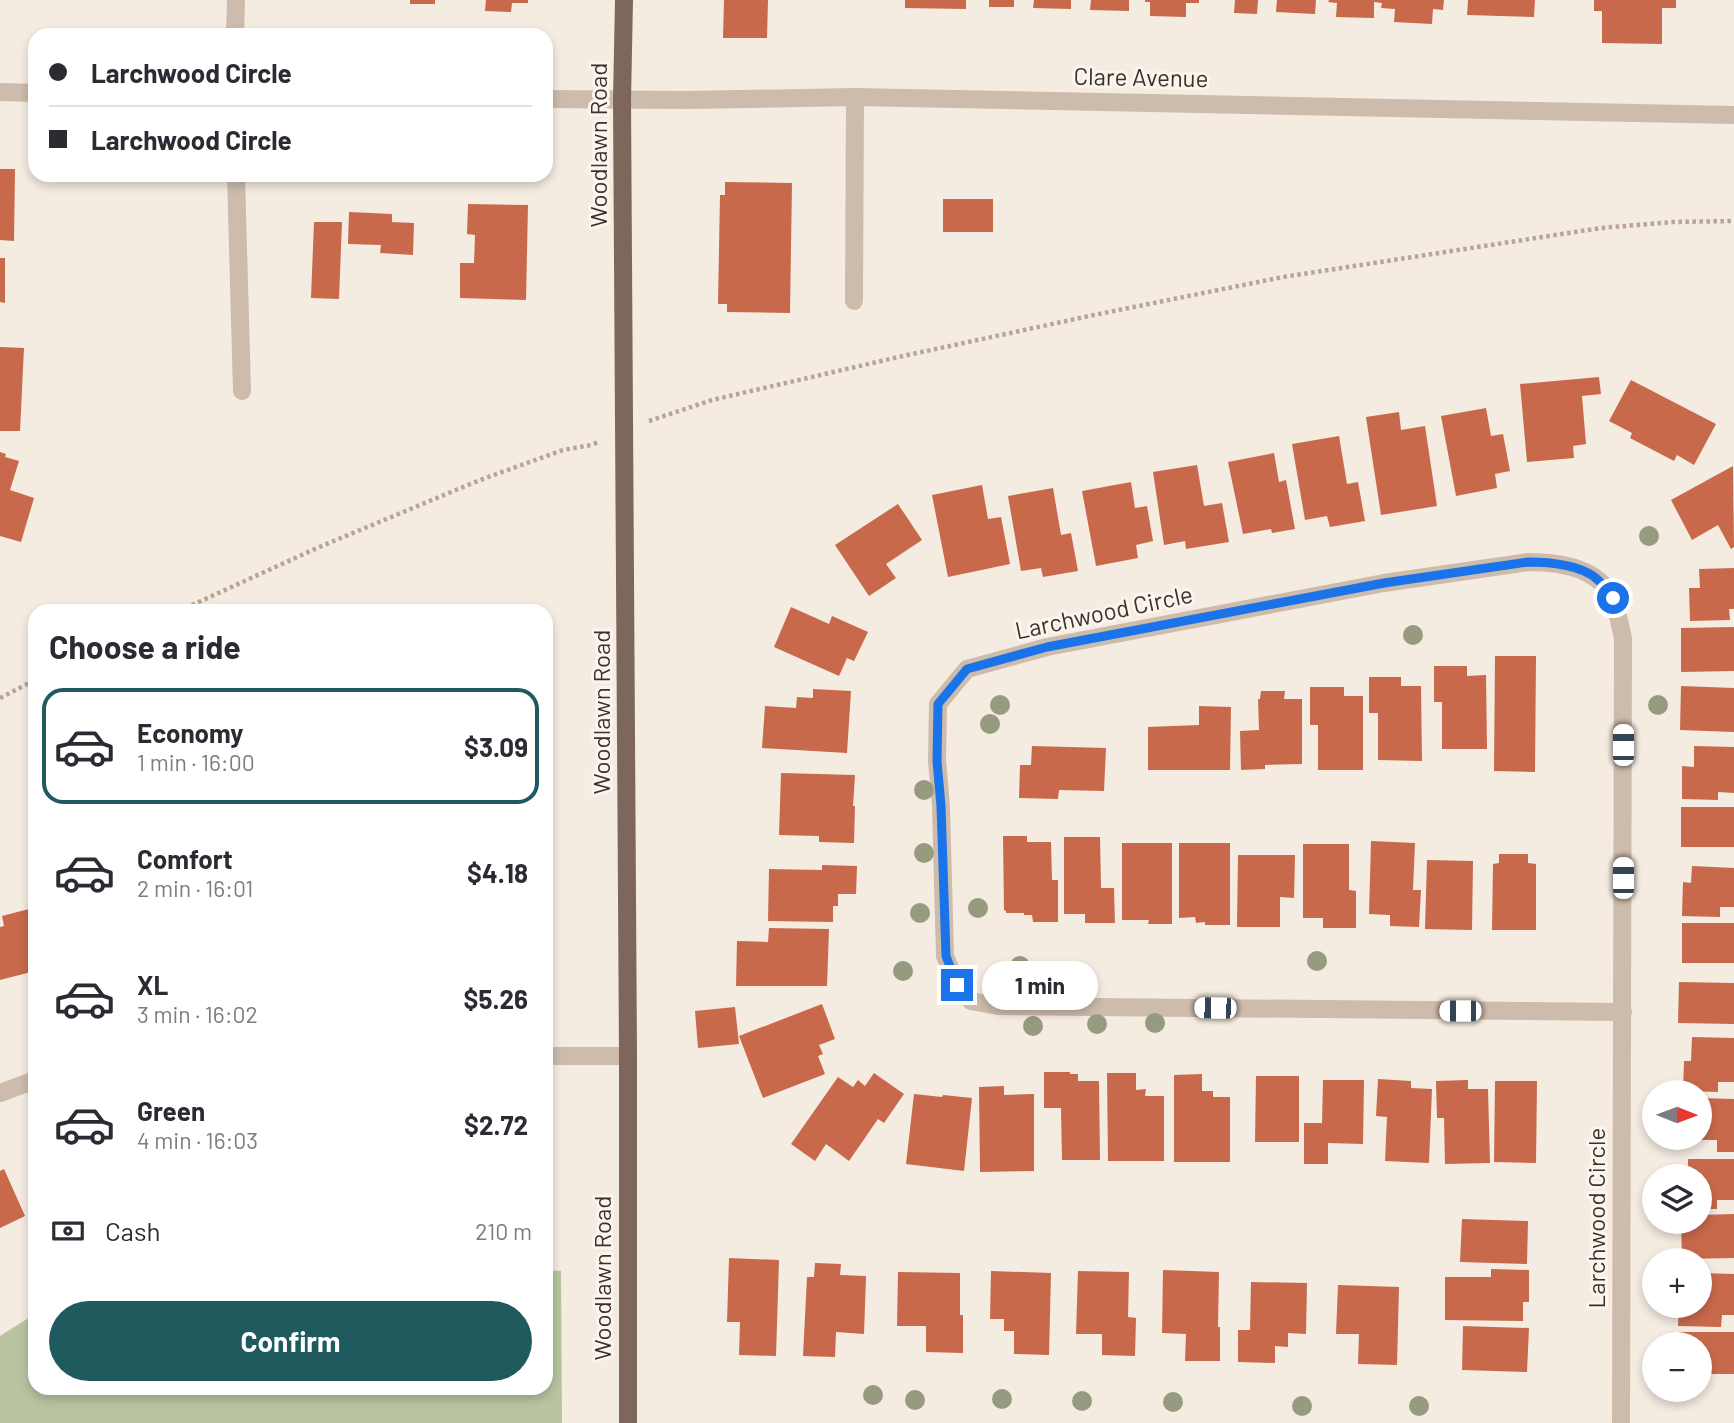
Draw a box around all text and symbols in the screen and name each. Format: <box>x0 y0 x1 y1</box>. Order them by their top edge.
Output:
text: Larchwood Circle <box>91 57 292 88</box>
street label: Clare Avenue <box>1073 61 1209 92</box>
street label: Woodlawn Road <box>583 63 612 227</box>
text: Larchwood Circle <box>91 124 292 155</box>
street label: Larchwood Circle <box>1012 579 1195 645</box>
route start <box>1597 582 1629 614</box>
text: Choose a ride <box>49 627 241 665</box>
street label: Woodlawn Road <box>586 630 615 794</box>
icon: car <box>53 715 116 778</box>
text: Economy <box>137 717 243 748</box>
car <box>1613 724 1634 766</box>
text: $3.09 <box>464 731 528 762</box>
text: 1 min · 16:00 <box>137 748 255 776</box>
icon: car <box>53 841 116 904</box>
text: Comfort <box>137 843 233 874</box>
text: $4.18 <box>467 857 528 888</box>
car <box>1613 857 1634 899</box>
text: 2 min · 16:01 <box>137 874 253 902</box>
callout: 1 min <box>982 960 1097 1010</box>
icon: car <box>53 967 116 1030</box>
text: XL <box>137 969 168 1000</box>
route end <box>941 969 973 1001</box>
text: 1 min <box>1015 971 1065 999</box>
text: $5.26 <box>464 983 528 1014</box>
car <box>1194 997 1237 1019</box>
text: 3 min · 16:02 <box>137 1000 258 1028</box>
car <box>1440 1001 1482 1022</box>
north arrow <box>1642 1080 1712 1150</box>
map controls <box>1642 1080 1712 1402</box>
icon: car <box>53 1093 116 1156</box>
text: Green <box>137 1095 205 1126</box>
text: $2.72 <box>464 1109 528 1140</box>
text: 4 min · 16:03 <box>137 1126 258 1154</box>
street label: Larchwood Circle <box>1581 1128 1610 1308</box>
button: layers <box>1642 1164 1712 1234</box>
street label: Woodlawn Road <box>587 1196 616 1360</box>
icon: cash <box>49 1212 87 1250</box>
text: Cash <box>105 1215 160 1246</box>
text: 210 m <box>475 1217 532 1245</box>
button: + <box>1642 1248 1712 1318</box>
button: Confirm <box>49 1301 532 1381</box>
button: − <box>1642 1332 1712 1402</box>

